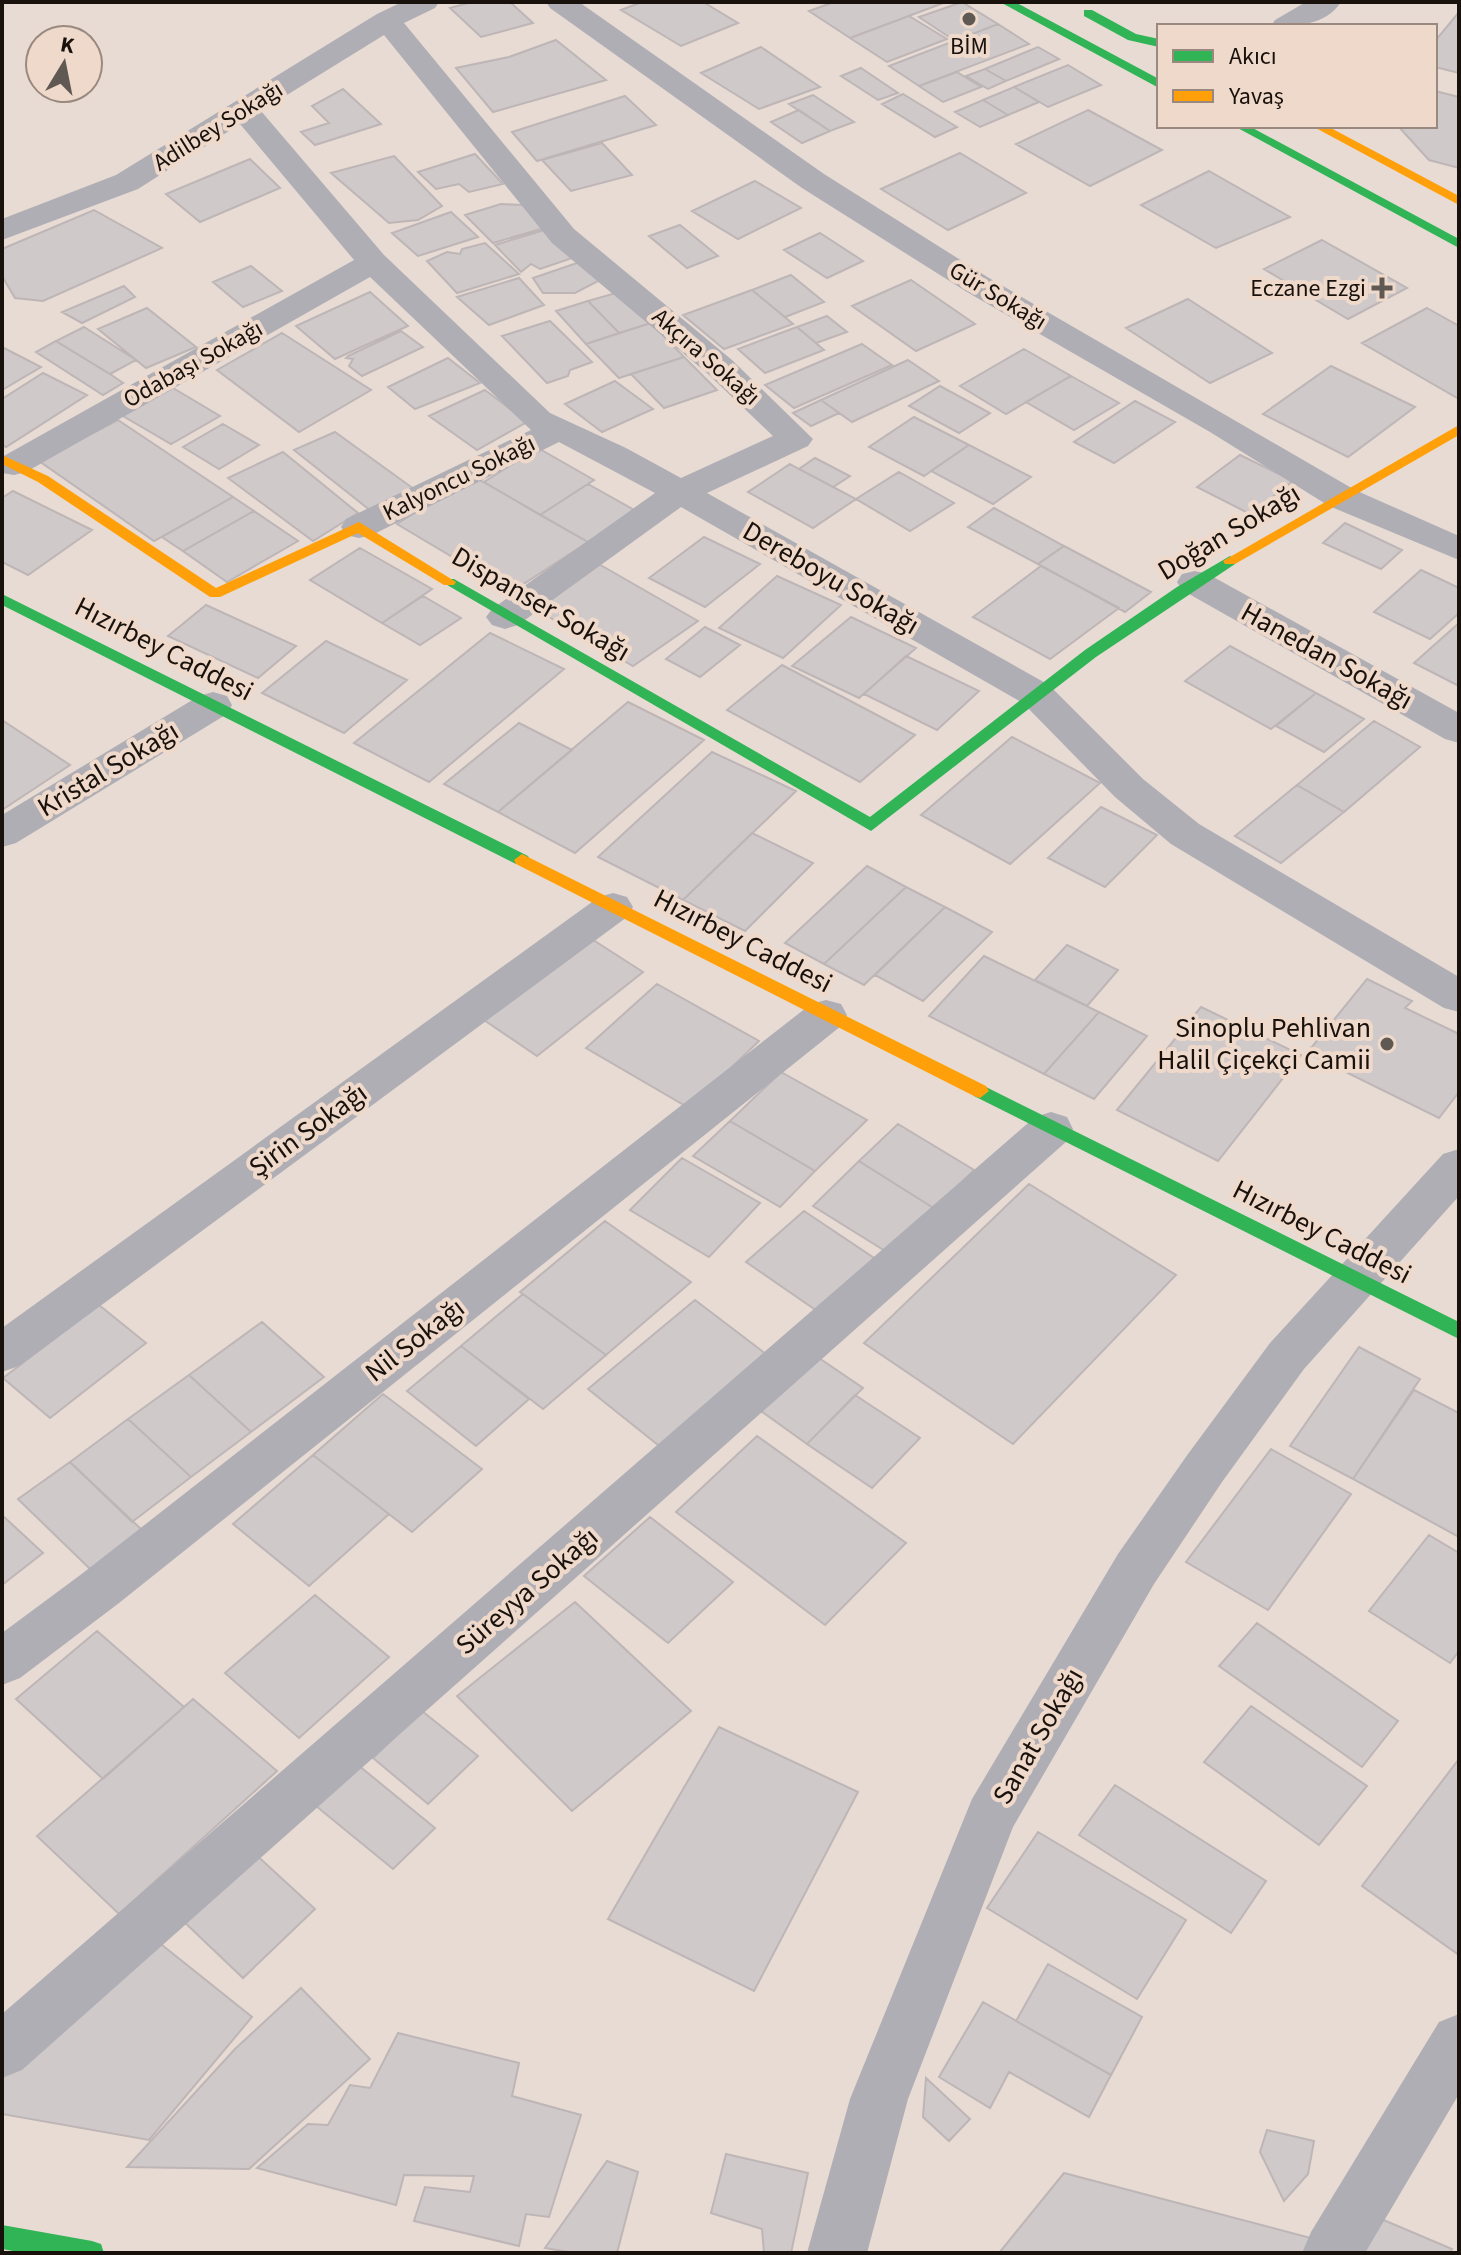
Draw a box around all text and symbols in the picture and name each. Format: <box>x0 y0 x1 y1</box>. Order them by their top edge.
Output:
marker: BİM <box>960 10 978 28</box>
north arrow <box>24 24 104 104</box>
legend <box>1157 24 1437 128</box>
text: K <box>58 28 77 62</box>
place label: BİM <box>950 29 988 64</box>
text: Akıcı <box>1229 39 1277 74</box>
street label: Adilbey Sokağı <box>146 72 290 180</box>
text: Yavaş <box>1228 79 1284 114</box>
street label: Gür Sokağı <box>942 253 1054 339</box>
place label: Eczane Ezgi <box>1250 271 1366 306</box>
marker: Eczane Ezgi <box>1373 279 1391 297</box>
street label: Akçıra Sokağı <box>644 300 768 414</box>
street label: Odabaşı Sokağı <box>117 311 269 417</box>
street label: Kalyoncu Sokağı <box>377 426 541 530</box>
street label: Doğan Sokağı <box>1150 474 1308 590</box>
street label: Dereboyu Sokağı <box>735 511 927 645</box>
street label: Dispanser Sokağı <box>444 537 638 671</box>
street label: Hızırbey Caddesi <box>68 587 260 711</box>
street label: Hanedan Sokağı <box>1234 592 1420 720</box>
street label: Kristal Sokağı <box>30 711 186 827</box>
street label: Hızırbey Caddesi <box>647 879 839 1003</box>
place label: Sinoplu Pehlivan Halil Çiçekçi Camii <box>1157 1008 1371 1080</box>
marker: Sinoplu Pehlivan Halil Çiçekçi Camii <box>1378 1035 1396 1053</box>
street label: Şirin Sokağı <box>240 1073 376 1187</box>
street label: Hızırbey Caddesi <box>1226 1170 1418 1294</box>
street label: Nil Sokağı <box>357 1288 473 1392</box>
street label: Süreyya Sokağı <box>447 1518 607 1664</box>
street label: Sanat Sokağı <box>983 1660 1093 1812</box>

